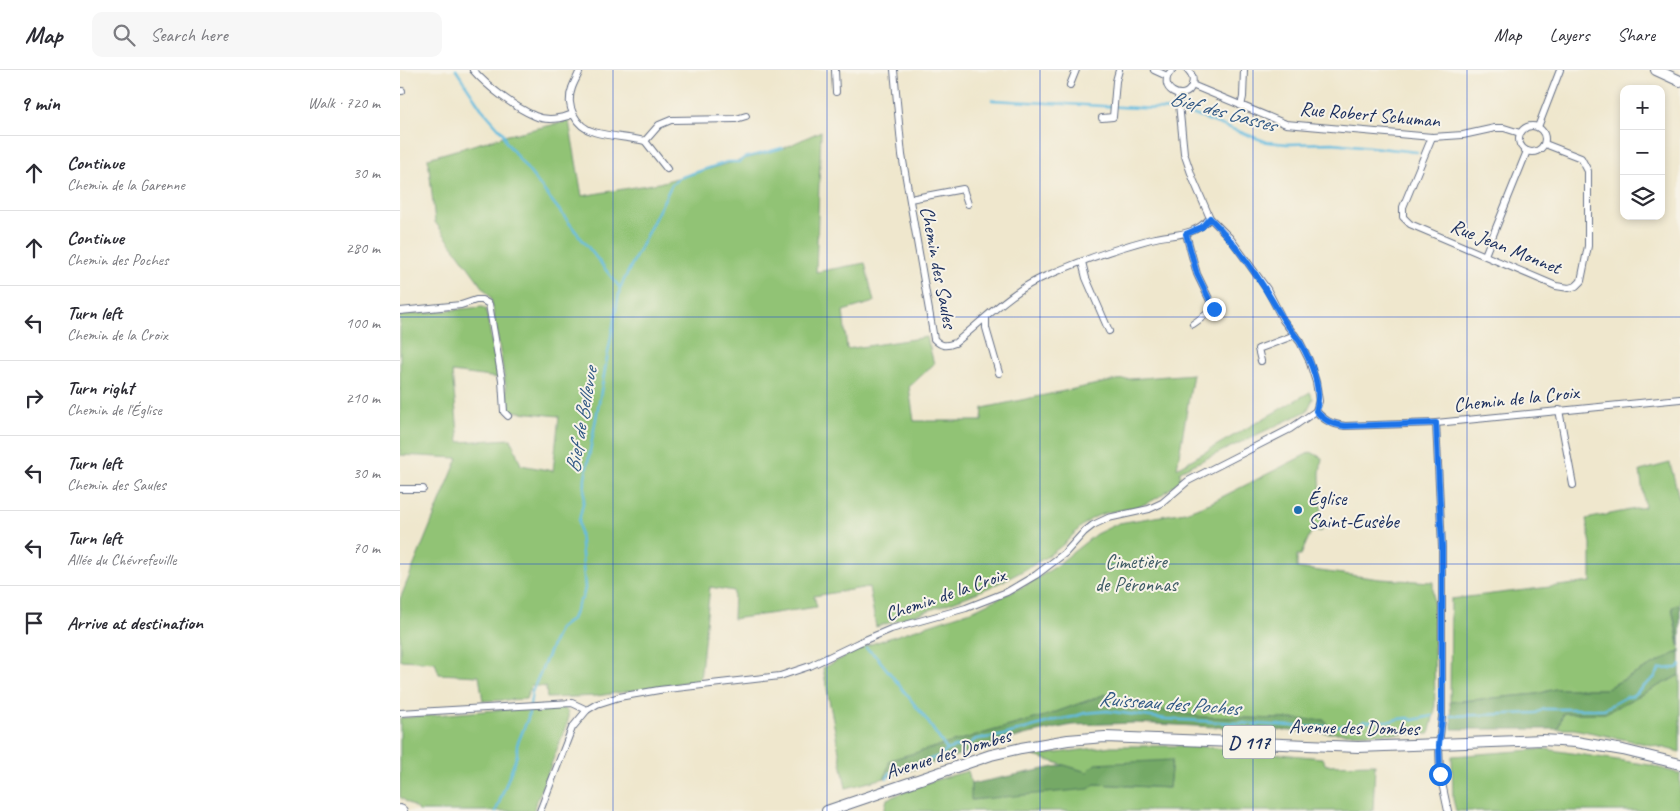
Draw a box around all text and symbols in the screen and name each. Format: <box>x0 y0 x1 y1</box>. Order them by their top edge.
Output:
search box <box>92 12 442 57</box>
text: Map <box>25 20 62 50</box>
icon: search <box>110 21 138 49</box>
text: Search here <box>150 23 228 47</box>
text: Map <box>1494 24 1522 46</box>
text: Layers <box>1550 24 1589 46</box>
text: Share <box>1617 24 1655 46</box>
water label: Bief des Gasses <box>1167 84 1282 139</box>
map controls <box>1620 85 1665 220</box>
button: + <box>1620 85 1665 130</box>
text: 9 min <box>20 90 60 116</box>
text: Walk · 720 m <box>308 93 380 113</box>
street label: Rue Robert Schuman <box>1299 96 1442 133</box>
button: − <box>1620 130 1665 175</box>
text: Continue <box>67 151 124 175</box>
icon: ahead <box>20 159 48 187</box>
text: 30 m <box>353 163 380 183</box>
text: Chemin de la Garenne <box>67 175 185 195</box>
button: layers <box>1620 175 1665 220</box>
street label: Chemin des Saules <box>914 204 963 332</box>
street label: Rue Jean Monnet <box>1447 213 1567 281</box>
text: Continue <box>67 226 124 250</box>
icon: ahead <box>20 234 48 262</box>
text: 280 m <box>346 238 380 258</box>
text: Chemin des Poches <box>67 250 169 270</box>
route end <box>1203 298 1226 321</box>
text: Turn left <box>67 301 122 325</box>
icon: left <box>20 309 48 337</box>
text: 100 m <box>346 313 380 333</box>
text: Chemin de la Croix <box>67 325 167 345</box>
water label: Bief de Bellevue <box>559 362 604 475</box>
text: Turn right <box>67 376 134 400</box>
street label: Chemin de la Croix <box>1452 379 1582 417</box>
icon: right <box>20 384 48 412</box>
text: 210 m <box>346 388 380 408</box>
text: Chemin de l'Église <box>67 400 162 420</box>
text: Turn left <box>67 451 122 475</box>
icon: left <box>20 459 48 487</box>
text: 30 m <box>353 463 380 483</box>
text: Chemin des Saules <box>67 475 166 495</box>
place label: Église Saint-Eusèbe <box>1308 486 1400 534</box>
marker: Église Saint-Eusèbe <box>1292 504 1304 516</box>
text: Turn left <box>67 526 122 550</box>
icon: left <box>20 534 48 562</box>
text: 70 m <box>353 538 380 558</box>
park label: Cimetière de Péronnas <box>1095 549 1179 597</box>
text: Allée du Chévrefeuille <box>67 550 176 570</box>
street label: Chemin de la Croix <box>882 562 1011 627</box>
icon: arrive <box>20 609 48 637</box>
text: Arrive at destination <box>67 611 203 635</box>
water label: Ruisseau des Poches <box>1098 685 1244 721</box>
street label: Avenue des Dombes <box>1289 714 1421 741</box>
street label: Avenue des Dombes <box>882 722 1016 784</box>
road number: D 117 <box>1223 726 1275 759</box>
route start <box>1429 763 1452 786</box>

